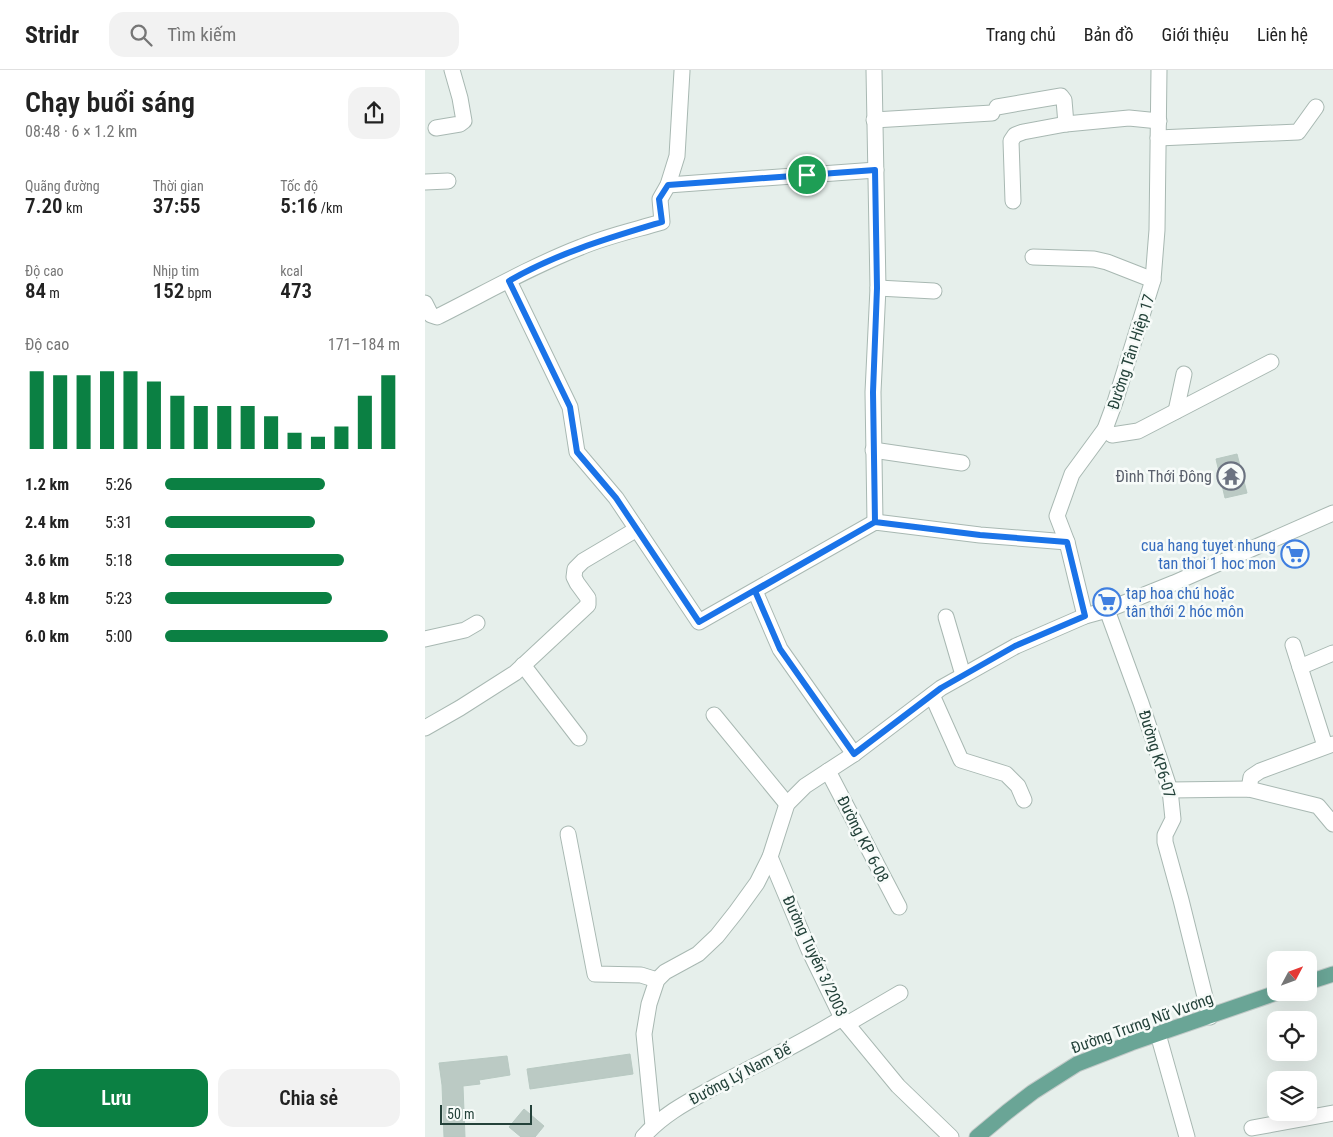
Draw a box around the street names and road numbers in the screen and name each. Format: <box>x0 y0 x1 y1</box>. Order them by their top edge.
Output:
street label: Đường Tân Hiệp 17 <box>1103 292 1159 412</box>
street label: Đường KP6-07 <box>1135 708 1179 800</box>
street label: Đường KP 6-08 <box>833 793 893 885</box>
street label: Đường Tuyến 3/2003 <box>779 892 851 1020</box>
street label: Đường Trưng Nữ Vương <box>1068 988 1216 1058</box>
street label: Đường Lý Nam Đế <box>686 1038 795 1109</box>

